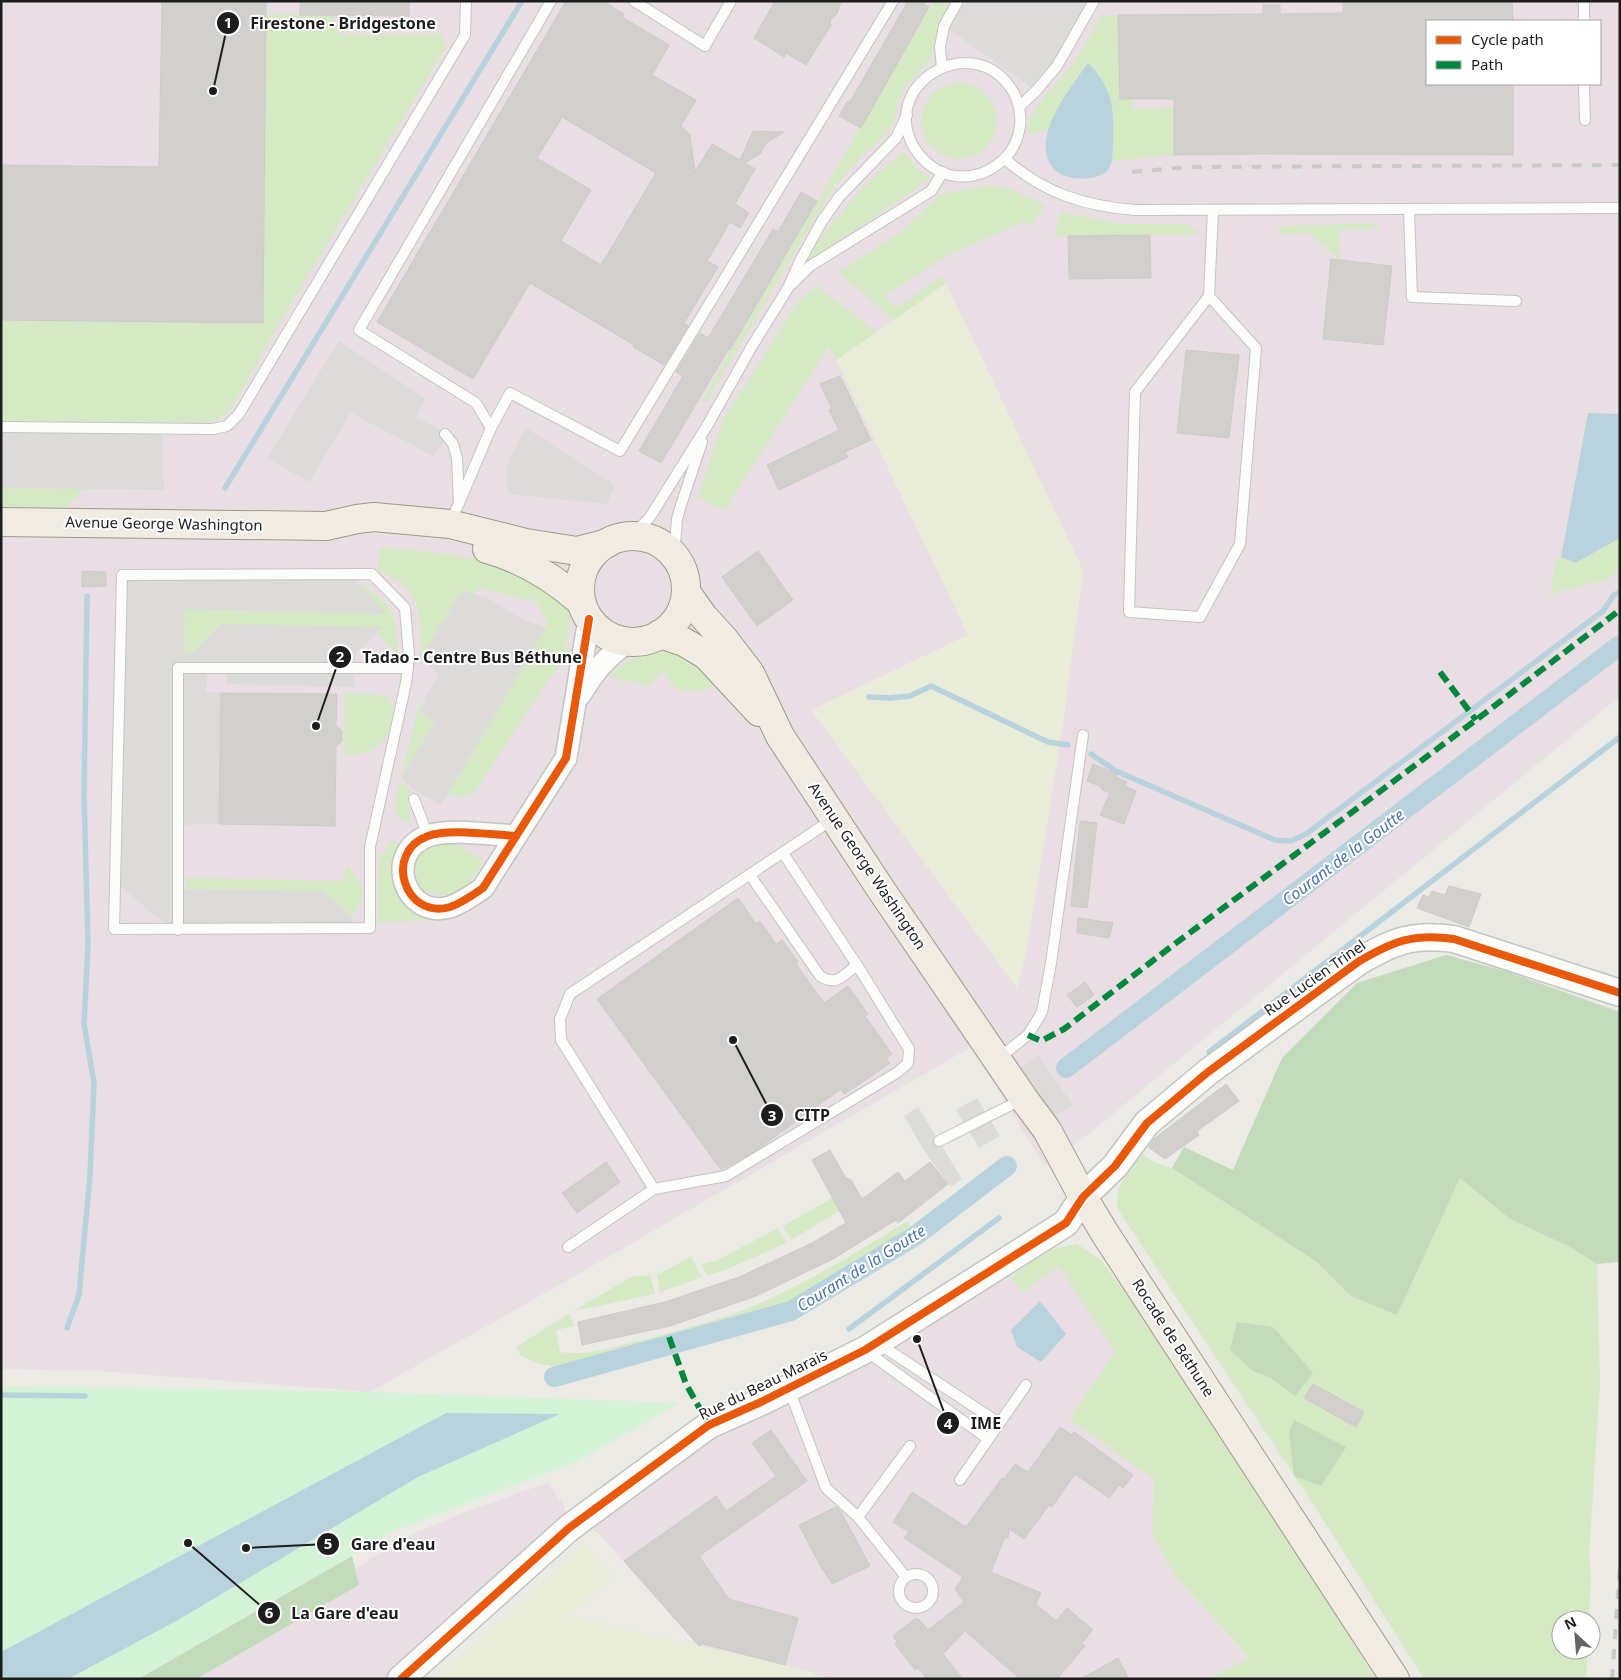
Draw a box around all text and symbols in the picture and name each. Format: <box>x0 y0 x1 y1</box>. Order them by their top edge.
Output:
callout: Firestone - Bridgestone <box>215 7 446 38</box>
text: 1 <box>224 12 232 32</box>
text: Firestone - Bridgestone <box>250 12 436 34</box>
legend <box>1426 20 1601 85</box>
text: Cycle path <box>1471 29 1544 49</box>
text: Path <box>1471 54 1503 74</box>
street label: Avenue George Washington <box>65 511 263 535</box>
callout: Tadao - Centre Bus Béthune <box>327 642 592 673</box>
text: 2 <box>336 646 345 666</box>
text: Tadao - Centre Bus Béthune <box>362 646 582 668</box>
street label: Avenue George Washington <box>804 778 931 953</box>
water label: Courant de la Goutte <box>1277 804 1409 910</box>
street label: Rue Lucien Trinel <box>1260 935 1369 1020</box>
callout: CITP <box>760 1100 840 1131</box>
text: CITP <box>794 1104 830 1126</box>
text: 3 <box>768 1105 776 1125</box>
water label: Courant de la Goutte <box>792 1219 930 1317</box>
street label: Rocade de Béthune <box>1128 1275 1220 1400</box>
street label: Rue du Beau Marais <box>695 1344 830 1424</box>
callout: IME <box>936 1408 1011 1439</box>
text: IME <box>971 1412 1001 1434</box>
text: 4 <box>944 1413 953 1433</box>
callout: Gare d'eau <box>315 1529 445 1560</box>
text: 5 <box>324 1533 332 1553</box>
text: Gare d'eau <box>351 1533 435 1555</box>
callout: La Gare d'eau <box>257 1598 409 1629</box>
text: 6 <box>265 1602 274 1622</box>
text: La Gare d'eau <box>291 1602 399 1624</box>
north arrow <box>1551 1610 1601 1660</box>
text: N <box>1561 1612 1579 1634</box>

